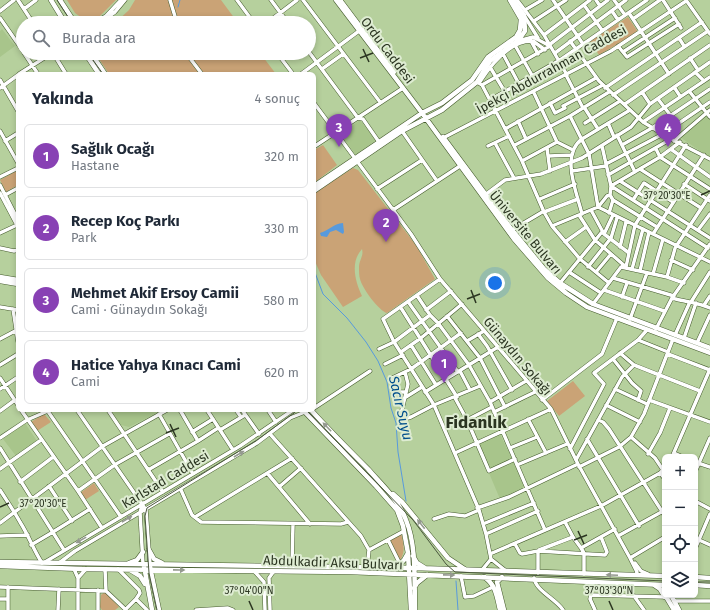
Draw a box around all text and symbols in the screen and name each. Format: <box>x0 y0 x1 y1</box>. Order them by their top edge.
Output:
street label: Ordu Caddesi <box>358 14 417 86</box>
search box <box>16 16 316 60</box>
street label: İpekçi Abdurrahman Caddesi <box>474 22 629 117</box>
icon: search <box>30 27 52 49</box>
text: Burada ara <box>62 29 136 47</box>
text: Yakında <box>32 88 93 109</box>
text: 4 sonuç <box>255 91 300 106</box>
pin: 3 <box>326 114 352 147</box>
pin: 4 <box>655 114 681 147</box>
text: Sağlık Ocağı <box>71 140 154 158</box>
text: 1 <box>43 149 49 164</box>
text: 320 m <box>264 149 299 164</box>
text: Hastane <box>71 158 119 173</box>
street label: Üniversite Bulvarı <box>486 187 566 277</box>
text: 37°20'30"E <box>643 190 691 202</box>
pin: 2 <box>373 209 399 242</box>
text: Recep Koç Parkı <box>71 212 180 230</box>
text: 2 <box>43 221 49 236</box>
text: 330 m <box>264 221 299 236</box>
text: Park <box>71 230 97 245</box>
your location <box>485 273 505 293</box>
text: Mehmet Akif Ersoy Camii <box>71 284 239 302</box>
text: 3 <box>43 293 49 308</box>
text: 580 m <box>263 293 299 308</box>
text: Cami · Günaydın Sokağı <box>71 302 208 317</box>
street label: Günaydın Sokağı <box>480 314 555 399</box>
pin: 1 <box>431 350 457 383</box>
text: Hatice Yahya Kınacı Cami <box>71 356 241 374</box>
text: 4 <box>42 365 50 380</box>
text: 620 m <box>264 365 299 380</box>
water label: Sacır Suyu <box>385 373 416 442</box>
text: Cami <box>71 374 100 389</box>
district label: Fidanlık <box>445 412 507 433</box>
one-way arrow <box>322 422 332 432</box>
street label: Karlstad Caddesi <box>119 447 212 511</box>
one-way arrow <box>233 450 245 457</box>
map controls <box>662 454 698 598</box>
button: + <box>662 454 698 490</box>
button: − <box>662 490 698 526</box>
text: 37°20'30"E <box>19 498 67 510</box>
one-way arrow <box>121 516 133 523</box>
one-way arrow <box>416 519 425 530</box>
button: locate <box>662 526 698 562</box>
one-way arrow <box>75 537 87 543</box>
street label: Abdulkadir Aksu Bulvarı <box>263 553 403 572</box>
button: layers <box>662 562 698 598</box>
one-way arrow <box>173 566 185 573</box>
one-way arrow <box>443 572 455 579</box>
one-way arrow <box>606 572 618 579</box>
text: 37°04'00"N <box>224 585 274 597</box>
text: 37°03'30"N <box>585 585 633 597</box>

